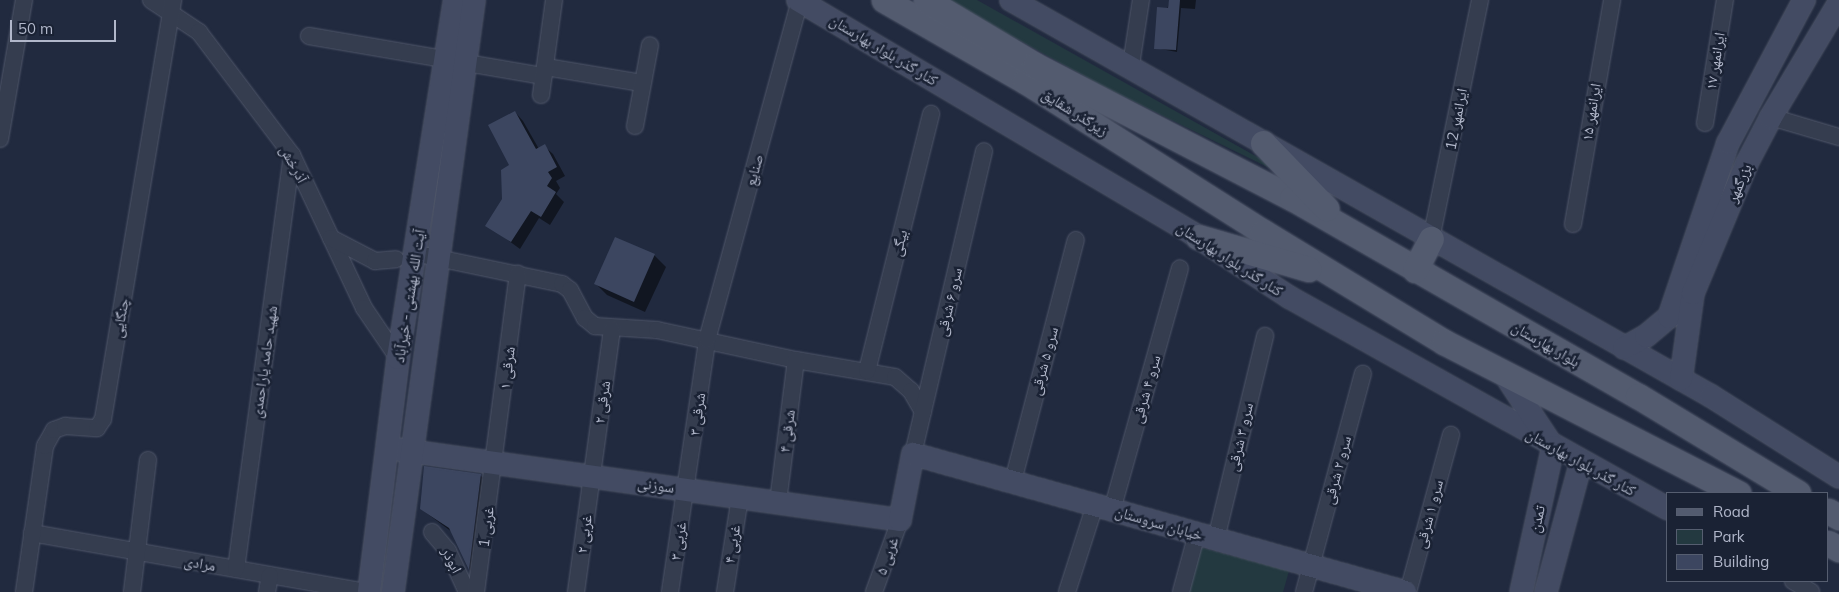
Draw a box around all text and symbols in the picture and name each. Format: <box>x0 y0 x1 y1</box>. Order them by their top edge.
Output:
scale bar <box>12 10 119 42</box>
street label: کنار گذر بلوار بهارستان <box>827 11 941 89</box>
text: 50 m <box>18 19 53 38</box>
street label: ایرانمهر ۱۷ <box>1702 31 1728 91</box>
street label: ایرانمهر ۱۵ <box>1578 82 1604 142</box>
street label: زیرگذر شقایق <box>1039 85 1111 139</box>
street label: ایرانمهر 12 <box>1441 87 1471 151</box>
street label: آذرخش <box>276 142 312 186</box>
street label: صنایع <box>741 152 767 188</box>
street label: بزرگمهر <box>1723 161 1755 205</box>
street label: کنار گذر بلوار بهارستان <box>1174 218 1286 300</box>
street label: آیت الله بهشتی - خیرآباد <box>390 228 428 364</box>
street label: بیگی <box>887 228 911 258</box>
street label: سرو ۶ شرقی <box>932 266 966 338</box>
street label: چنگایی <box>108 297 132 339</box>
street label: شهید حامد یاراحمدی <box>247 304 281 420</box>
street label: بلوار بهارستان <box>1509 317 1583 371</box>
street label: سرو ۵ شرقی <box>1026 325 1062 397</box>
street label: شرقی ۱ <box>495 345 519 391</box>
street label: سرو ۴ شرقی <box>1128 353 1164 425</box>
street label: شرقی ۲ <box>590 379 614 425</box>
street label: شرقی ۳ <box>685 391 709 437</box>
street label: سرو ۳ شرقی <box>1223 401 1257 473</box>
street label: شرقی ۴ <box>775 408 799 454</box>
street label: کنار گذر بلوار بهارستان <box>1523 424 1639 500</box>
street label: سرو ۲ شرقی <box>1319 434 1355 506</box>
street label: سوزنی <box>636 474 676 496</box>
street label: سرو ۱ شرقی <box>1411 478 1447 550</box>
legend <box>1666 492 1829 582</box>
street label: خیابان سروستان <box>1113 502 1205 544</box>
text: Road <box>1713 502 1750 521</box>
street label: تمدن <box>1525 504 1549 534</box>
street label: غربی 1 <box>474 505 498 549</box>
street label: غربی ۲ <box>572 514 596 554</box>
street label: غربی ۳ <box>666 520 690 562</box>
street label: غربی ۴ <box>720 523 744 565</box>
text: Park <box>1713 527 1745 546</box>
street label: غربی ۵ <box>872 535 902 577</box>
street label: ابوذر <box>438 544 466 576</box>
street label: مرادی <box>183 551 217 575</box>
text: Building <box>1713 552 1769 571</box>

